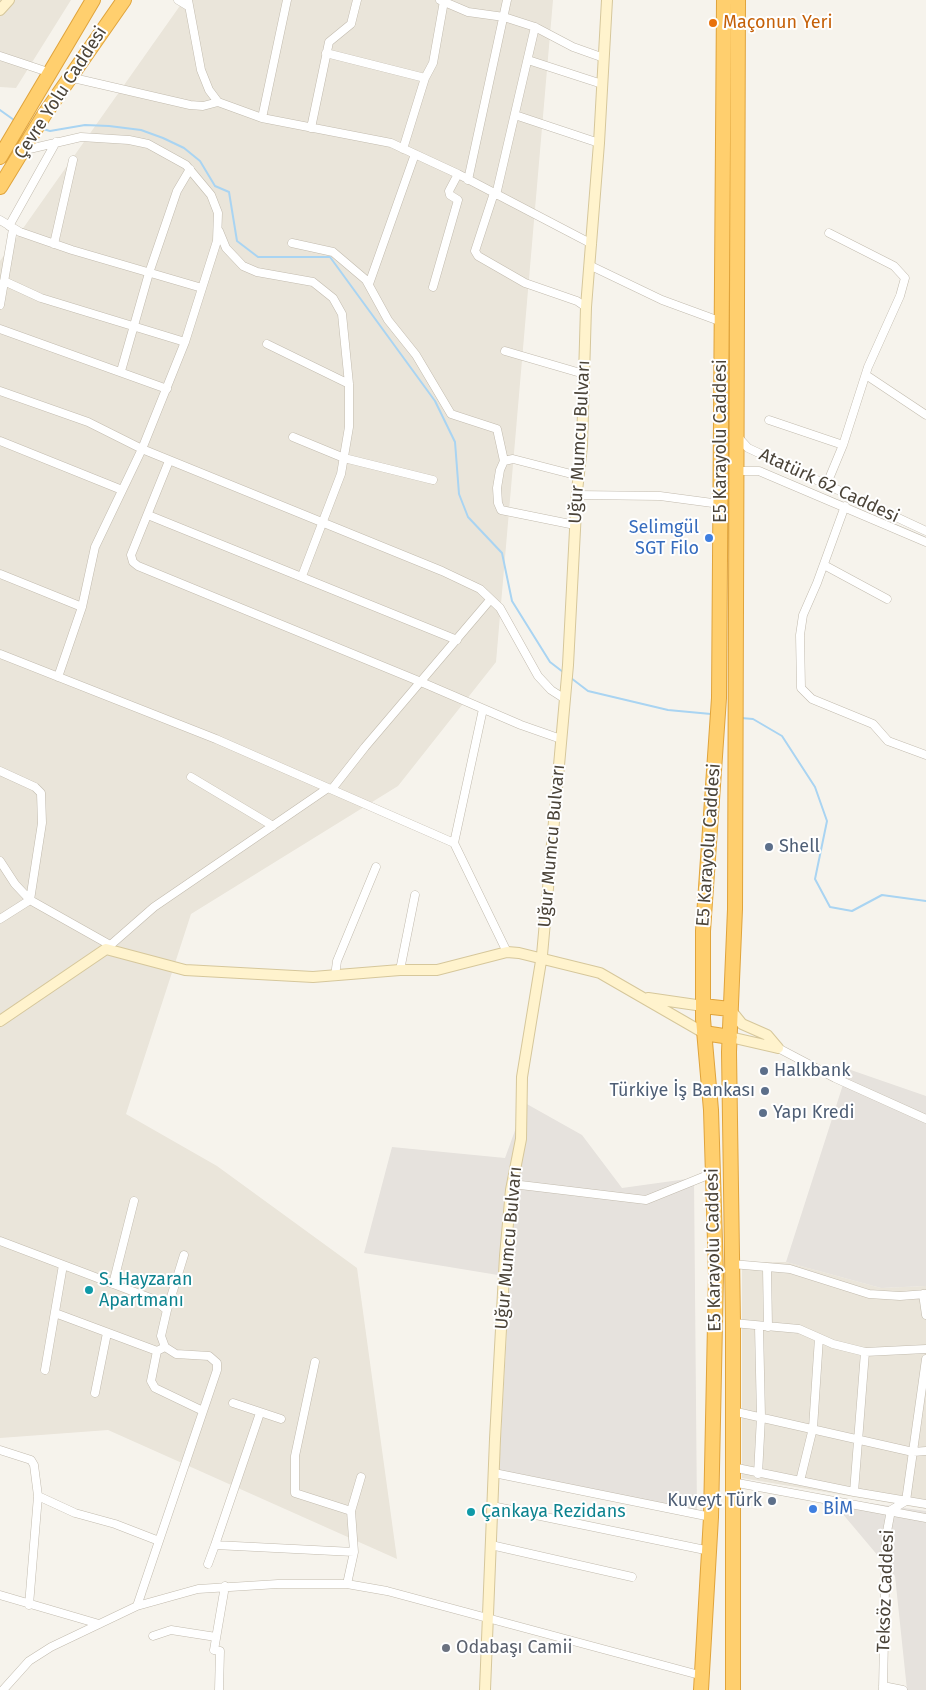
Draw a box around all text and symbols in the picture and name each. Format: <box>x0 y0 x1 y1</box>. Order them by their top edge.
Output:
place label: Maçonun Yeri <box>723 12 833 34</box>
marker: Maçonun Yeri <box>707 17 719 29</box>
street label: Çevre Yolu Caddesi <box>10 23 112 163</box>
street label: E5 Karayolu Caddesi <box>710 359 732 523</box>
street label: Uğur Mumcu Bulvarı <box>565 360 595 524</box>
street label: Atatürk 62 Caddesi <box>756 444 902 528</box>
place label: Selimgül SGT Filo <box>629 517 699 560</box>
marker: Selimgül SGT Filo <box>703 532 715 544</box>
street label: Uğur Mumcu Bulvarı <box>534 763 570 929</box>
street label: E5 Karayolu Caddesi <box>693 763 725 927</box>
place label: Shell <box>779 836 820 858</box>
marker: Shell <box>763 841 775 853</box>
place label: Halkbank <box>774 1060 850 1082</box>
marker: Halkbank <box>758 1065 770 1077</box>
place label: Türkiye İş Bankası <box>610 1080 755 1102</box>
marker: Türkiye İş Bankası <box>759 1085 771 1097</box>
place label: Yapı Kredi <box>773 1102 854 1124</box>
marker: Yapı Kredi <box>757 1107 769 1119</box>
street label: Uğur Mumcu Bulvarı <box>491 1165 527 1331</box>
street label: E5 Karayolu Caddesi <box>702 1168 726 1332</box>
place label: S. Hayzaran Apartmanı <box>99 1269 193 1312</box>
marker: S. Hayzaran Apartmanı <box>83 1284 95 1296</box>
place label: Kuveyt Türk <box>667 1490 762 1512</box>
marker: Kuveyt Türk <box>766 1495 778 1507</box>
place label: BİM <box>823 1498 853 1520</box>
place label: Çankaya Rezidans <box>481 1501 626 1523</box>
marker: BİM <box>807 1503 819 1515</box>
marker: Çankaya Rezidans <box>465 1506 477 1518</box>
street label: Teksöz Caddesi <box>873 1529 899 1653</box>
place label: Odabaşı Camii <box>456 1637 573 1659</box>
marker: Odabaşı Camii <box>440 1642 452 1654</box>

